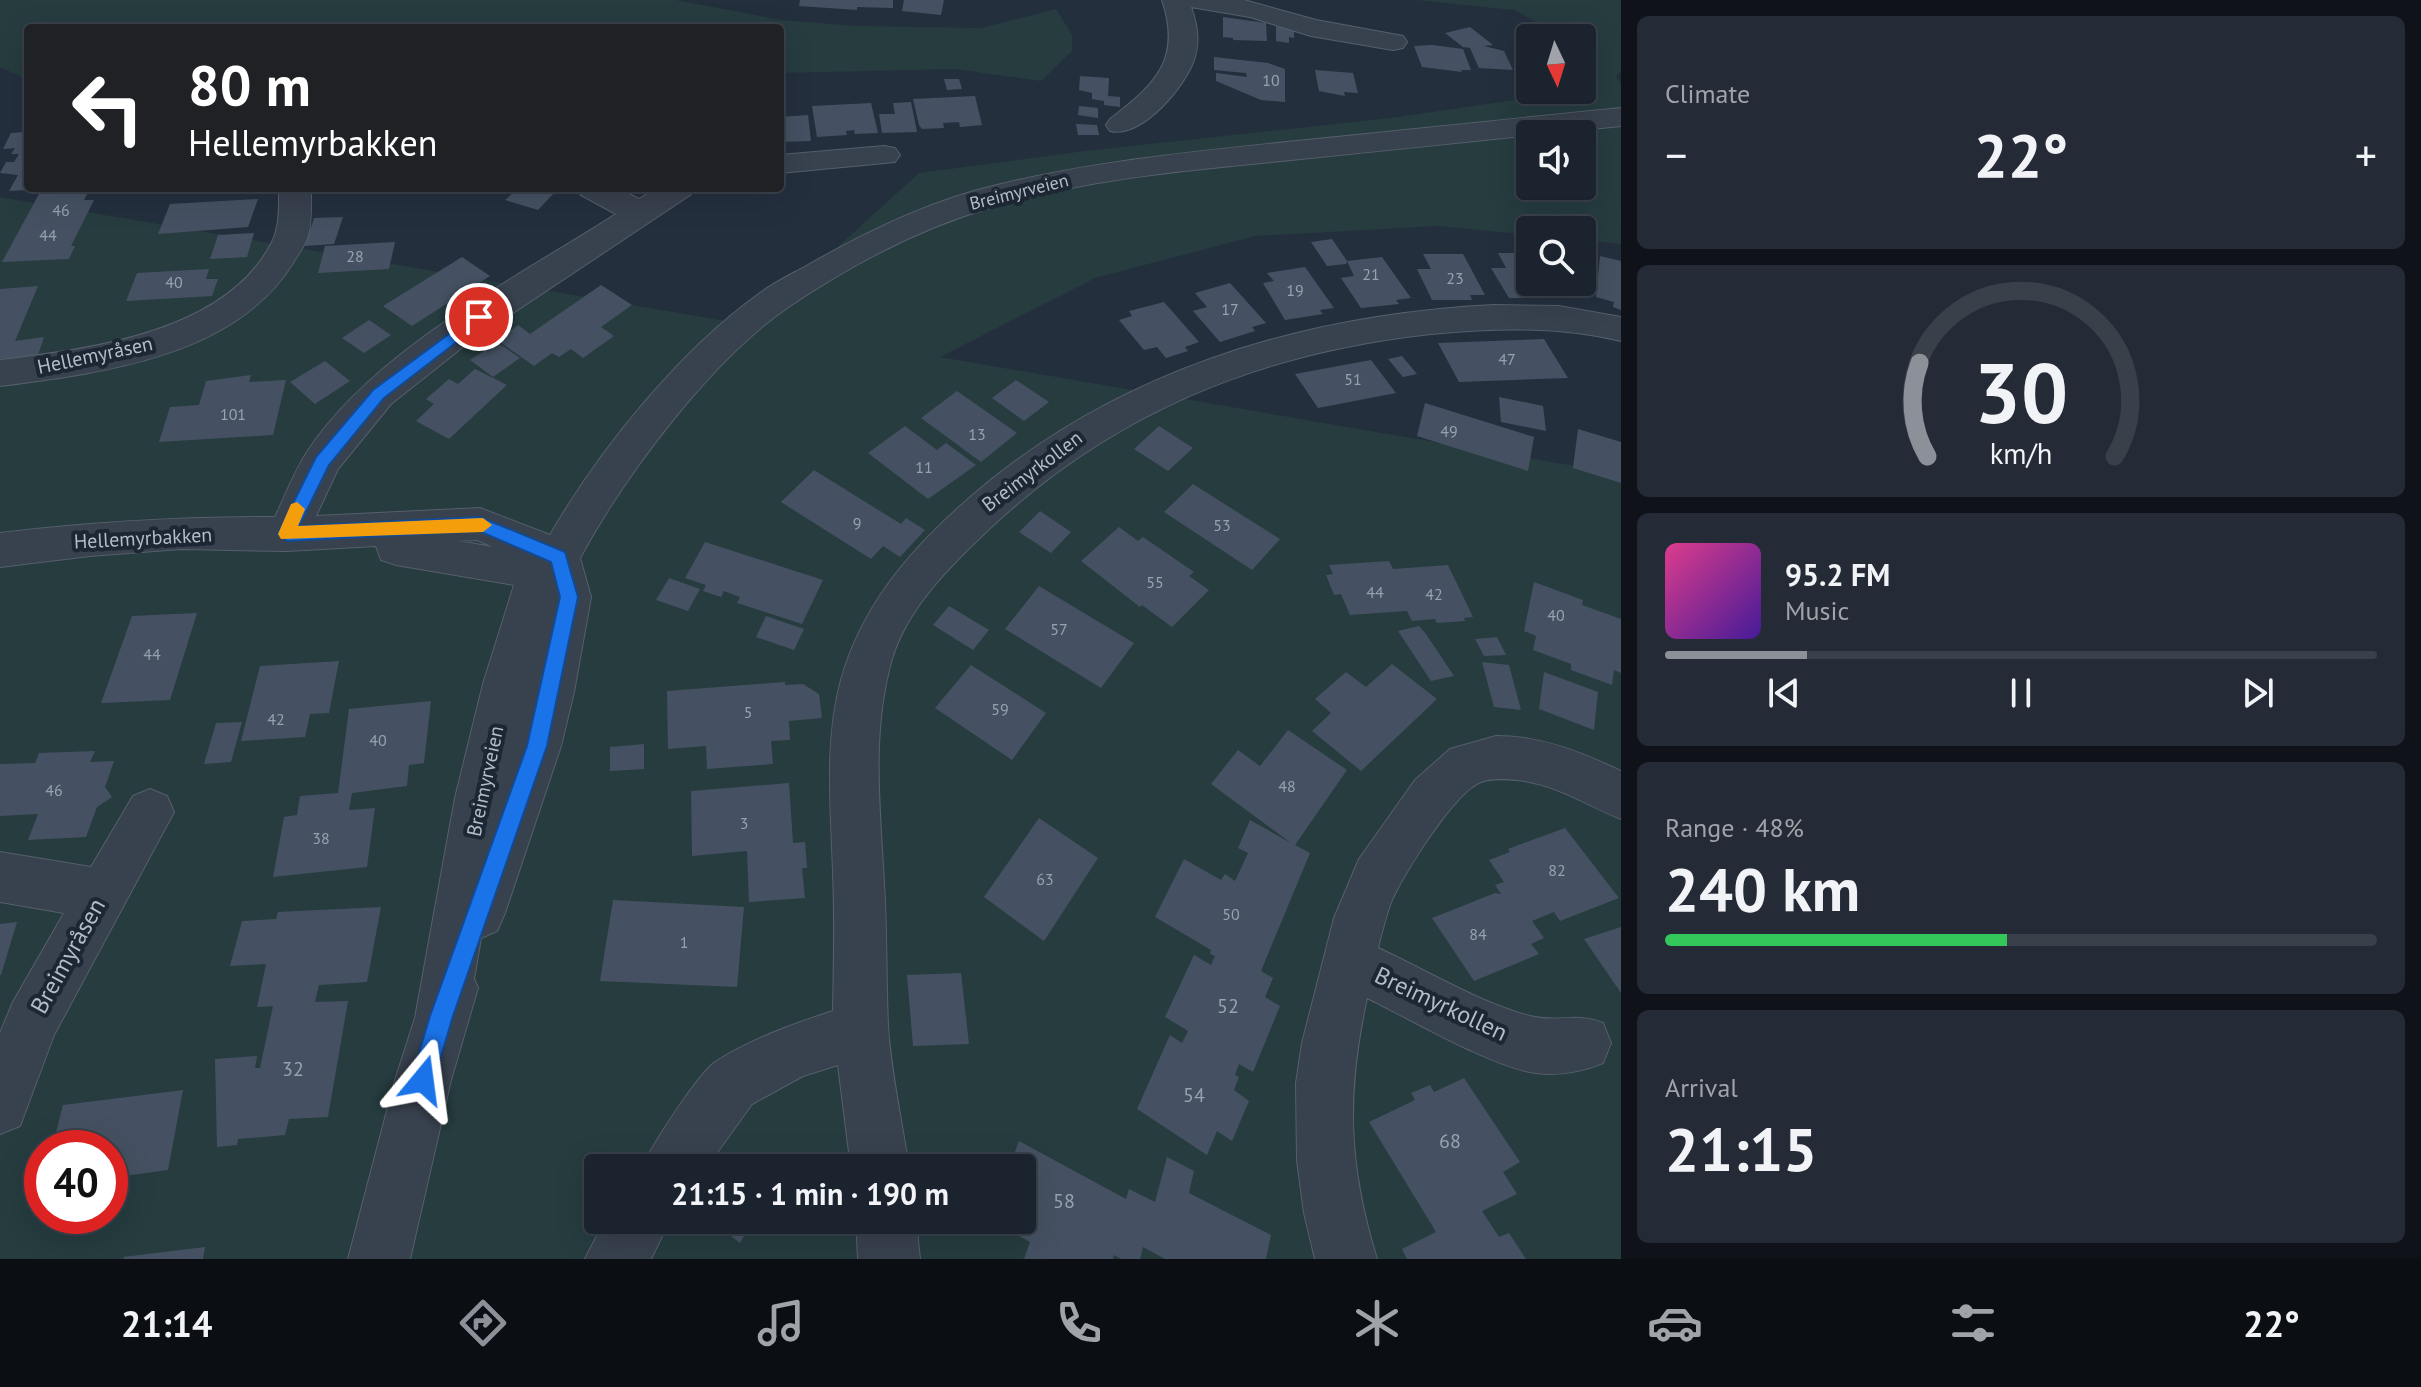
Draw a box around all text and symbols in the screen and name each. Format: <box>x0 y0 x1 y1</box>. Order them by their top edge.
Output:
north arrow <box>1516 24 1596 104</box>
map controls <box>1516 24 1596 296</box>
text: 80 m <box>188 49 311 121</box>
icon: left <box>56 56 160 160</box>
house number: 10 <box>1262 70 1280 90</box>
text: Climate <box>1665 77 1750 110</box>
text: 22° <box>1974 116 2068 194</box>
text: Hellemyrbakken <box>188 119 437 166</box>
button: sound <box>1516 120 1596 200</box>
text: − <box>1665 126 1687 183</box>
text: + <box>2355 126 2377 183</box>
street label: Breimyrveien <box>967 168 1071 215</box>
house number: 46 <box>52 200 70 220</box>
button: search <box>1516 216 1596 296</box>
house number: 44 <box>39 225 57 245</box>
house number: 28 <box>346 246 364 266</box>
house number: 21 <box>1362 264 1380 284</box>
house number: 23 <box>1446 268 1464 288</box>
house number: 40 <box>165 272 183 292</box>
house number: 19 <box>1286 280 1304 300</box>
pin <box>445 283 513 351</box>
icon: arrive <box>457 295 501 339</box>
house number: 17 <box>1221 299 1239 319</box>
street label: Hellemyråsen <box>35 330 155 380</box>
text: 30 <box>1974 337 2068 445</box>
house number: 47 <box>1498 349 1516 369</box>
house number: 51 <box>1344 369 1362 389</box>
house number: 101 <box>220 404 246 424</box>
house number: 49 <box>1440 421 1458 441</box>
house number: 13 <box>968 424 986 444</box>
street label: Breimyrkollen <box>977 425 1087 517</box>
text: km/h <box>1990 435 2052 472</box>
house number: 11 <box>915 457 933 477</box>
house number: 9 <box>853 513 861 533</box>
house number: 53 <box>1213 515 1231 535</box>
street label: Hellemyrbakken <box>73 521 213 555</box>
text: 95.2 FM <box>1785 555 1890 594</box>
house number: 55 <box>1146 572 1164 592</box>
house number: 44 <box>1366 582 1384 602</box>
house number: 42 <box>1425 584 1443 604</box>
text: Music <box>1785 594 1849 627</box>
house number: 40 <box>1547 605 1565 625</box>
house number: 57 <box>1050 619 1068 639</box>
house number: 44 <box>143 644 161 664</box>
icon: previous <box>1762 671 1806 715</box>
icon: pause <box>1999 671 2043 715</box>
icon: next <box>2236 671 2280 715</box>
house number: 59 <box>991 699 1009 719</box>
house number: 5 <box>744 702 752 722</box>
house number: 42 <box>267 709 285 729</box>
street label: Breimyrveien <box>461 723 509 839</box>
house number: 40 <box>369 730 387 750</box>
house number: 48 <box>1278 776 1296 796</box>
house number: 46 <box>45 780 63 800</box>
text: Range · 48% <box>1665 811 1804 844</box>
house number: 3 <box>740 813 748 833</box>
house number: 38 <box>312 828 330 848</box>
text: 240 km <box>1665 850 1860 928</box>
house number: 82 <box>1548 860 1566 880</box>
house number: 63 <box>1036 869 1054 889</box>
street label: Breimyråsen <box>23 893 112 1019</box>
house number: 50 <box>1222 904 1240 924</box>
house number: 84 <box>1469 924 1487 944</box>
house number: 1 <box>680 932 688 952</box>
street label: Breimyrkollen <box>1370 959 1513 1048</box>
house number: 52 <box>1217 993 1239 1019</box>
position arrow <box>381 1038 465 1122</box>
house number: 32 <box>282 1056 304 1082</box>
text: Arrival <box>1665 1071 1738 1104</box>
house number: 54 <box>1183 1082 1205 1108</box>
text: 21:15 <box>1665 1110 1817 1188</box>
house number: 68 <box>1439 1128 1461 1154</box>
speed limit sign: 40 <box>24 1130 128 1234</box>
text: 21:15 · 1 min · 190 m <box>671 1174 949 1213</box>
house number: 58 <box>1053 1188 1075 1214</box>
icon: directions <box>455 1295 511 1351</box>
icon: music <box>753 1295 809 1351</box>
icon: phone <box>1051 1295 1107 1351</box>
icon: climate <box>1349 1295 1405 1351</box>
icon: car <box>1647 1295 1703 1351</box>
icon: filters <box>1945 1295 2001 1351</box>
text: 21:14 <box>121 1300 212 1347</box>
text: 22° <box>2243 1300 2300 1347</box>

